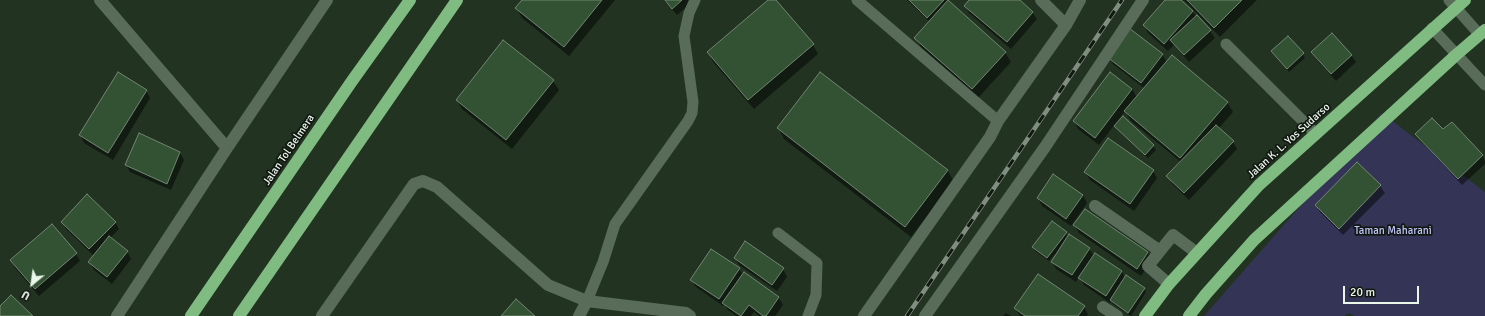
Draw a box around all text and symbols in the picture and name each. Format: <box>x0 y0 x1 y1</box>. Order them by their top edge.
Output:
street label: Jalan K. L. Yos Sudarso <box>1245 101 1333 181</box>
street label: Jalan Tol Belmera <box>260 112 318 188</box>
park label: Taman Maharani <box>1354 224 1432 238</box>
north arrow <box>12 264 52 304</box>
scale bar <box>1345 278 1421 304</box>
text: 20 m <box>1350 285 1375 300</box>
text: U <box>20 287 32 302</box>

